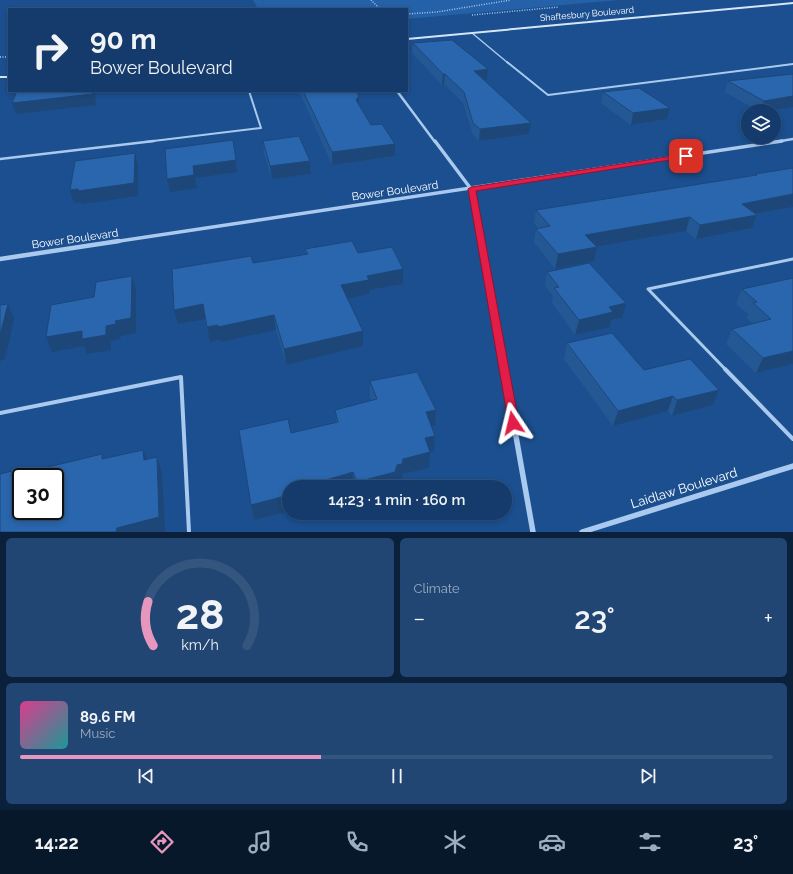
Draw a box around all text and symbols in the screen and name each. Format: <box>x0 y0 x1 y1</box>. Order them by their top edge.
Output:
street label: Shaftesbury Boulevard <box>539 5 635 23</box>
text: 90 m <box>90 23 156 56</box>
icon: right <box>24 24 76 76</box>
text: Bower Boulevard <box>90 57 233 78</box>
map controls <box>741 104 781 144</box>
button: layers <box>741 104 781 144</box>
pin <box>669 139 703 173</box>
icon: arrive <box>675 145 697 167</box>
street label: Bower Boulevard <box>351 178 439 204</box>
street label: Bower Boulevard <box>31 226 119 252</box>
position arrow <box>492 402 534 444</box>
street label: Laidlaw Boulevard <box>629 465 739 511</box>
speed limit sign: 30 <box>12 468 64 520</box>
text: 14:23 · 1 min · 160 m <box>329 491 465 509</box>
text: Climate <box>414 581 460 596</box>
text: 28 <box>175 589 224 638</box>
text: 23° <box>574 601 615 636</box>
text: − <box>414 605 425 631</box>
text: + <box>764 605 773 631</box>
text: km/h <box>181 636 219 652</box>
text: 89.6 FM <box>80 708 136 726</box>
text: Music <box>80 726 115 741</box>
icon: previous <box>135 765 157 787</box>
icon: pause <box>386 765 408 787</box>
icon: next <box>637 765 659 787</box>
icon: directions <box>148 828 176 856</box>
icon: music <box>246 828 274 856</box>
icon: phone <box>343 828 371 856</box>
icon: climate <box>441 828 469 856</box>
icon: car <box>538 828 566 856</box>
icon: filters <box>636 828 664 856</box>
text: 14:22 <box>35 832 79 853</box>
text: 23° <box>733 832 758 853</box>

